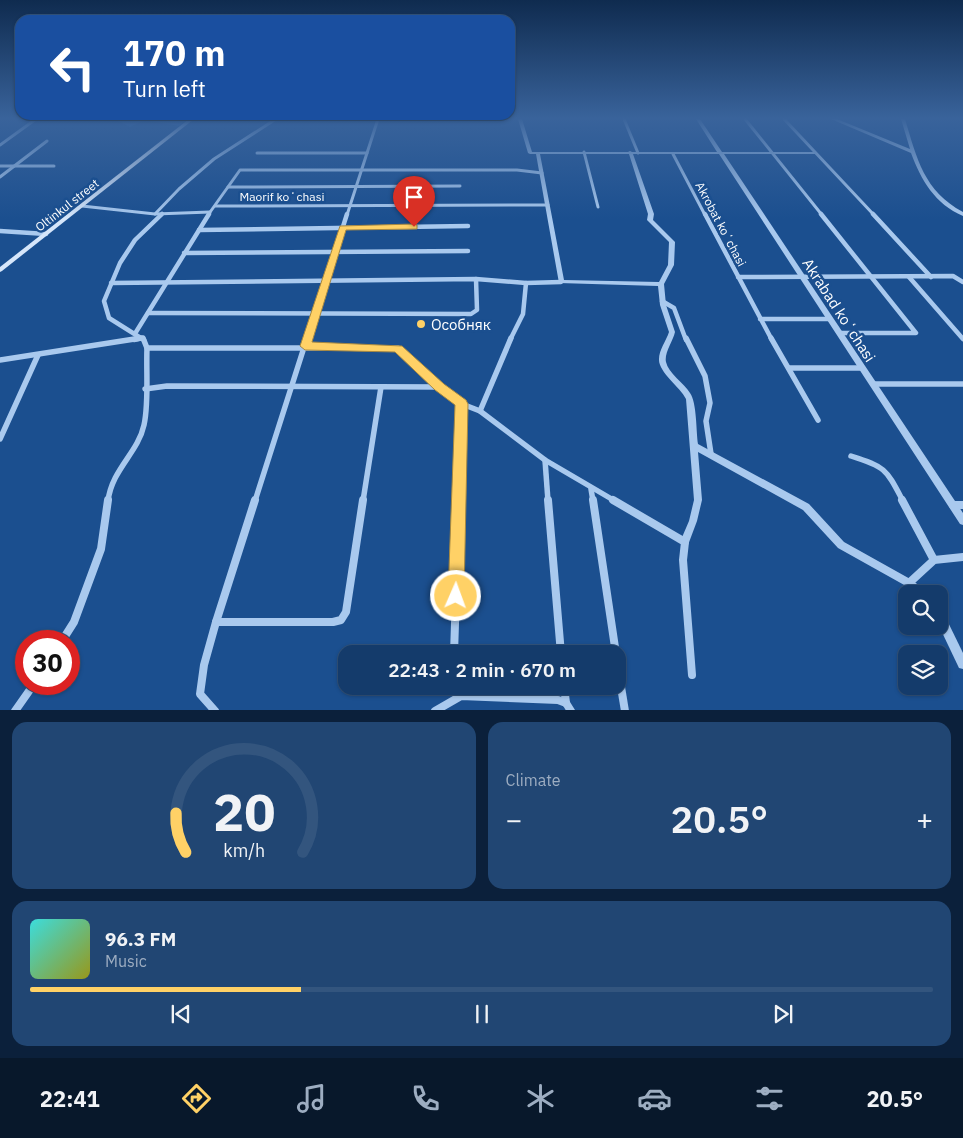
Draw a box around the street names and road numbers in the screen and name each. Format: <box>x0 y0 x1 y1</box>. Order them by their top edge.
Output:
street label: Oltinkul street <box>32 176 102 234</box>
street label: Akrobat koʻchasi <box>692 179 750 269</box>
street label: Maorif koʻchasi <box>239 189 325 204</box>
street label: Akrabad koʻchasi <box>798 254 880 366</box>

